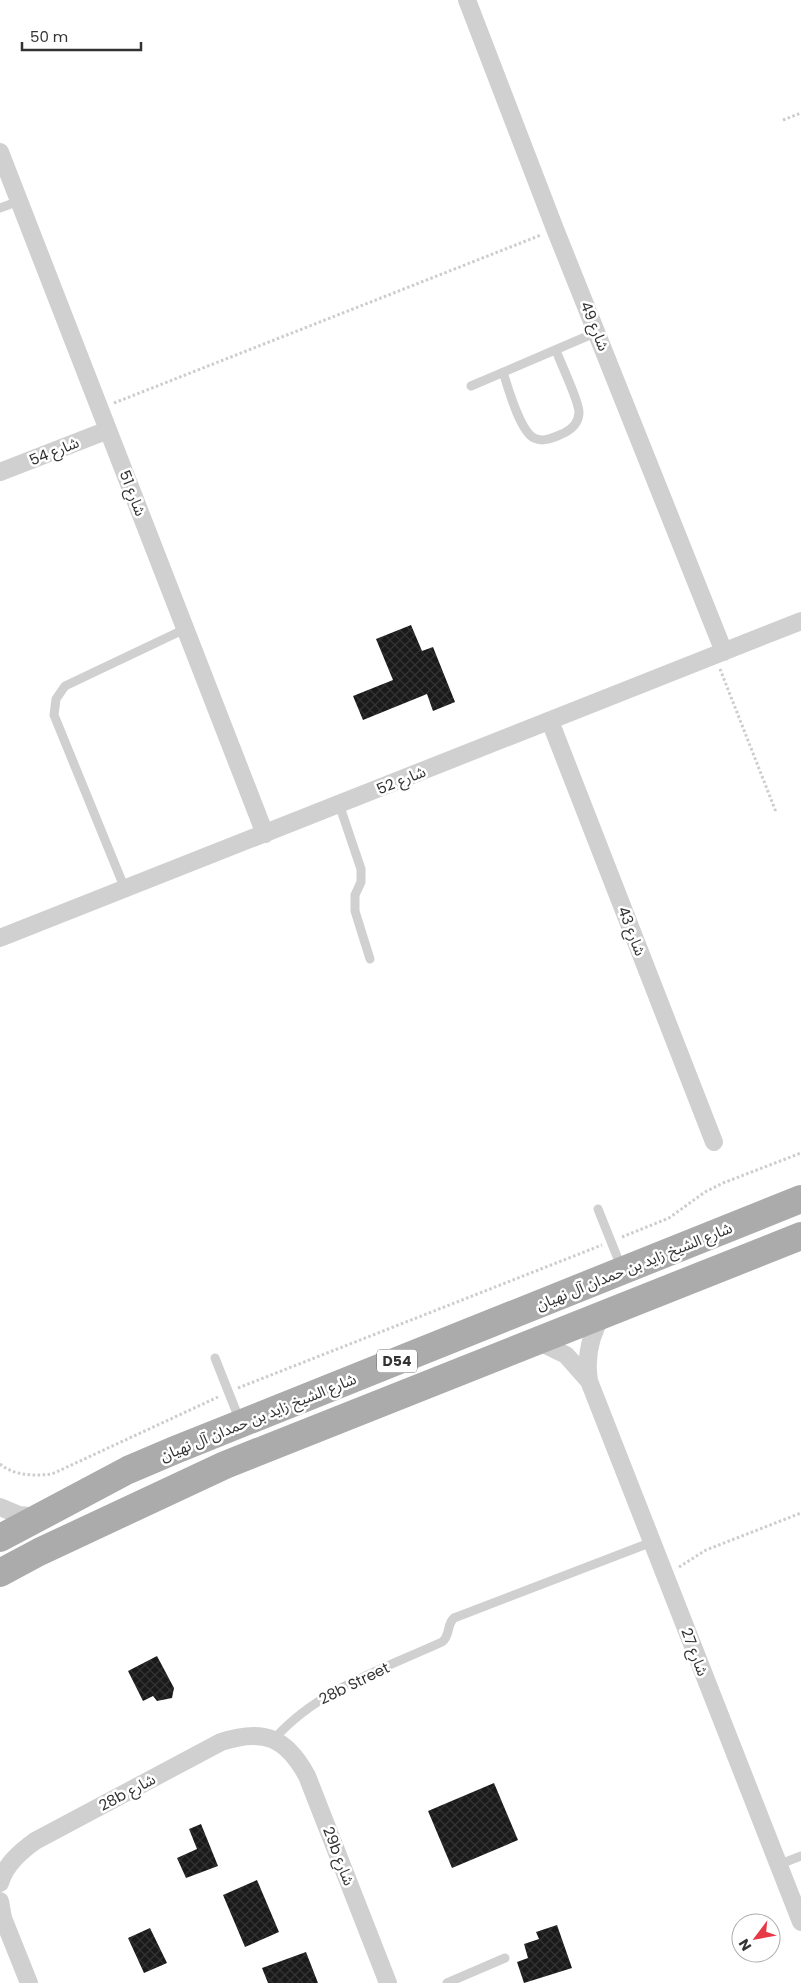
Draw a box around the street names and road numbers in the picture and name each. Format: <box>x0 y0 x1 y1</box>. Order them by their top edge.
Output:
street label: شارع 49 <box>574 298 615 355</box>
street label: شارع 54 <box>26 431 83 472</box>
street label: شارع 51 <box>113 467 151 520</box>
street label: شارع 52 <box>373 761 430 801</box>
street label: شارع 43 <box>611 903 651 960</box>
street label: شارع الشيخ زايد بن حمدان آل نهيان <box>533 1217 736 1317</box>
road number: D54 <box>377 1350 417 1372</box>
street label: شارع الشيخ زايد بن حمدان آل نهيان <box>157 1368 360 1468</box>
street label: شارع 27 <box>674 1625 714 1680</box>
street label: 28b Street <box>315 1657 393 1709</box>
street label: 28b شارع <box>95 1768 160 1817</box>
street label: 29b شارع <box>316 1824 360 1889</box>

